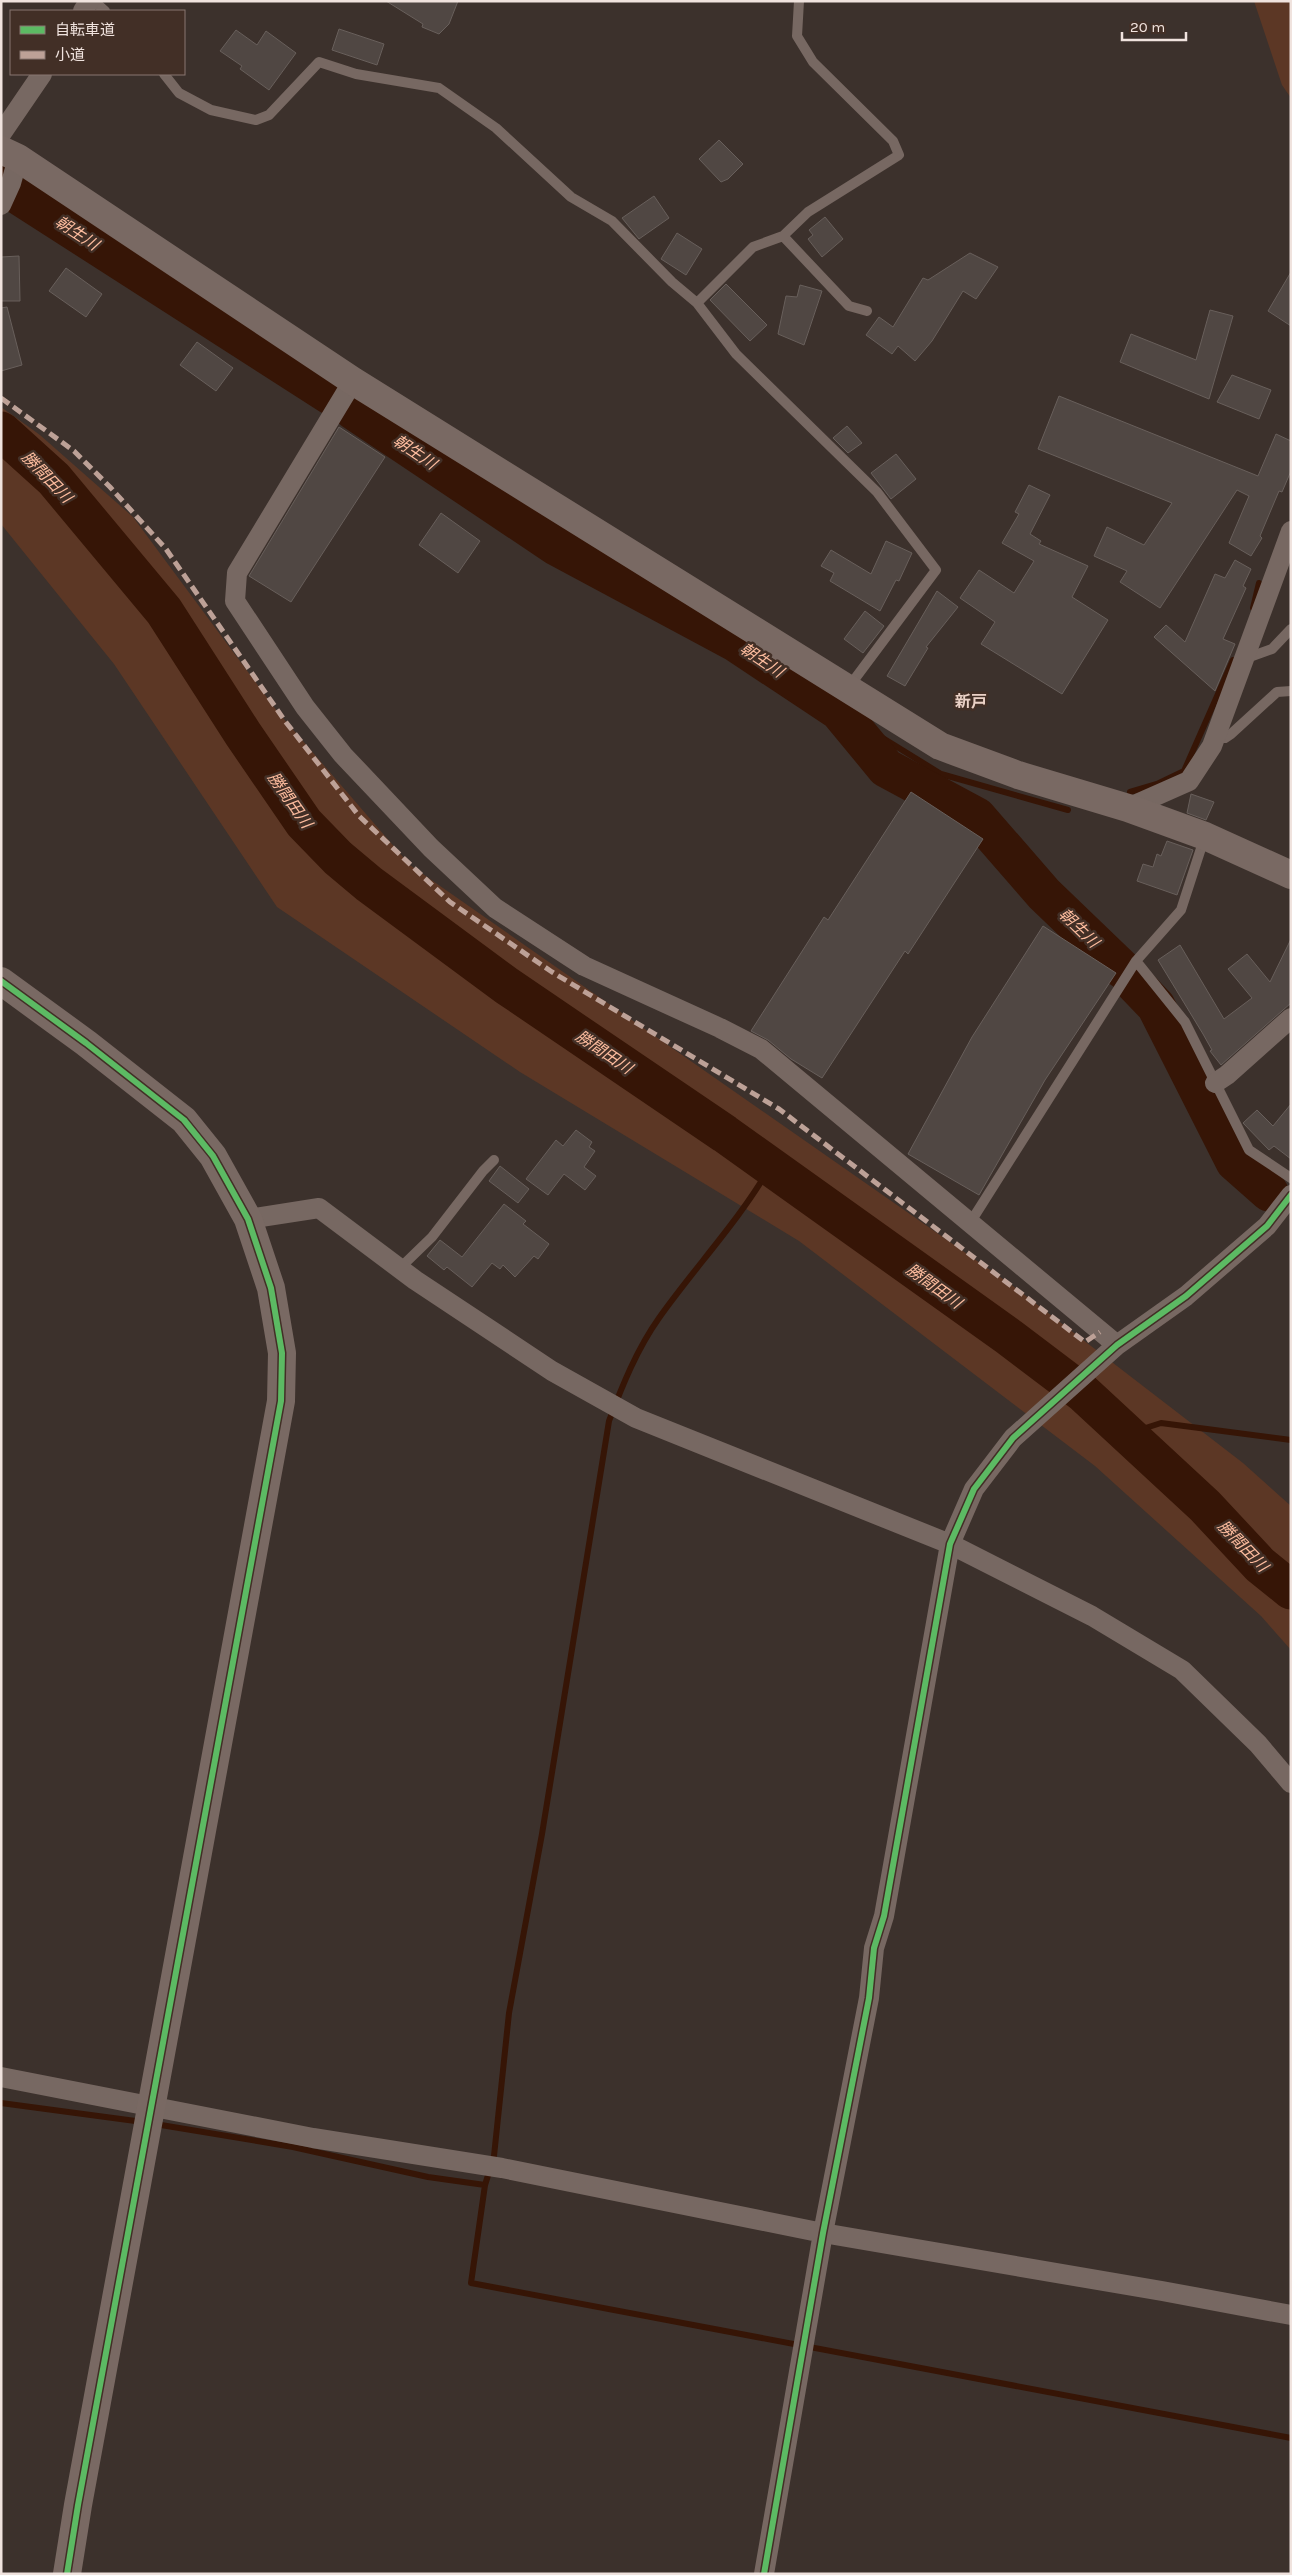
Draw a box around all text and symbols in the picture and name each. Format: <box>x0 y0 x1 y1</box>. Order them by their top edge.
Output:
legend <box>10 10 185 75</box>
scale bar <box>1122 10 1186 42</box>
text: 20 m <box>1130 18 1165 36</box>
text: 自転車道 <box>55 21 115 39</box>
text: 小道 <box>55 46 85 64</box>
water label: 朝生川 <box>52 212 104 255</box>
water label: 朝生川 <box>390 431 442 474</box>
water label: 勝間田川 <box>18 447 77 508</box>
water label: 朝生川 <box>737 639 789 682</box>
district label: 新戸 <box>955 692 987 711</box>
water label: 勝間田川 <box>264 768 317 833</box>
water label: 朝生川 <box>1055 904 1104 953</box>
water label: 勝間田川 <box>572 1026 637 1079</box>
water label: 勝間田川 <box>903 1260 967 1314</box>
water label: 勝間田川 <box>1214 1516 1273 1577</box>

